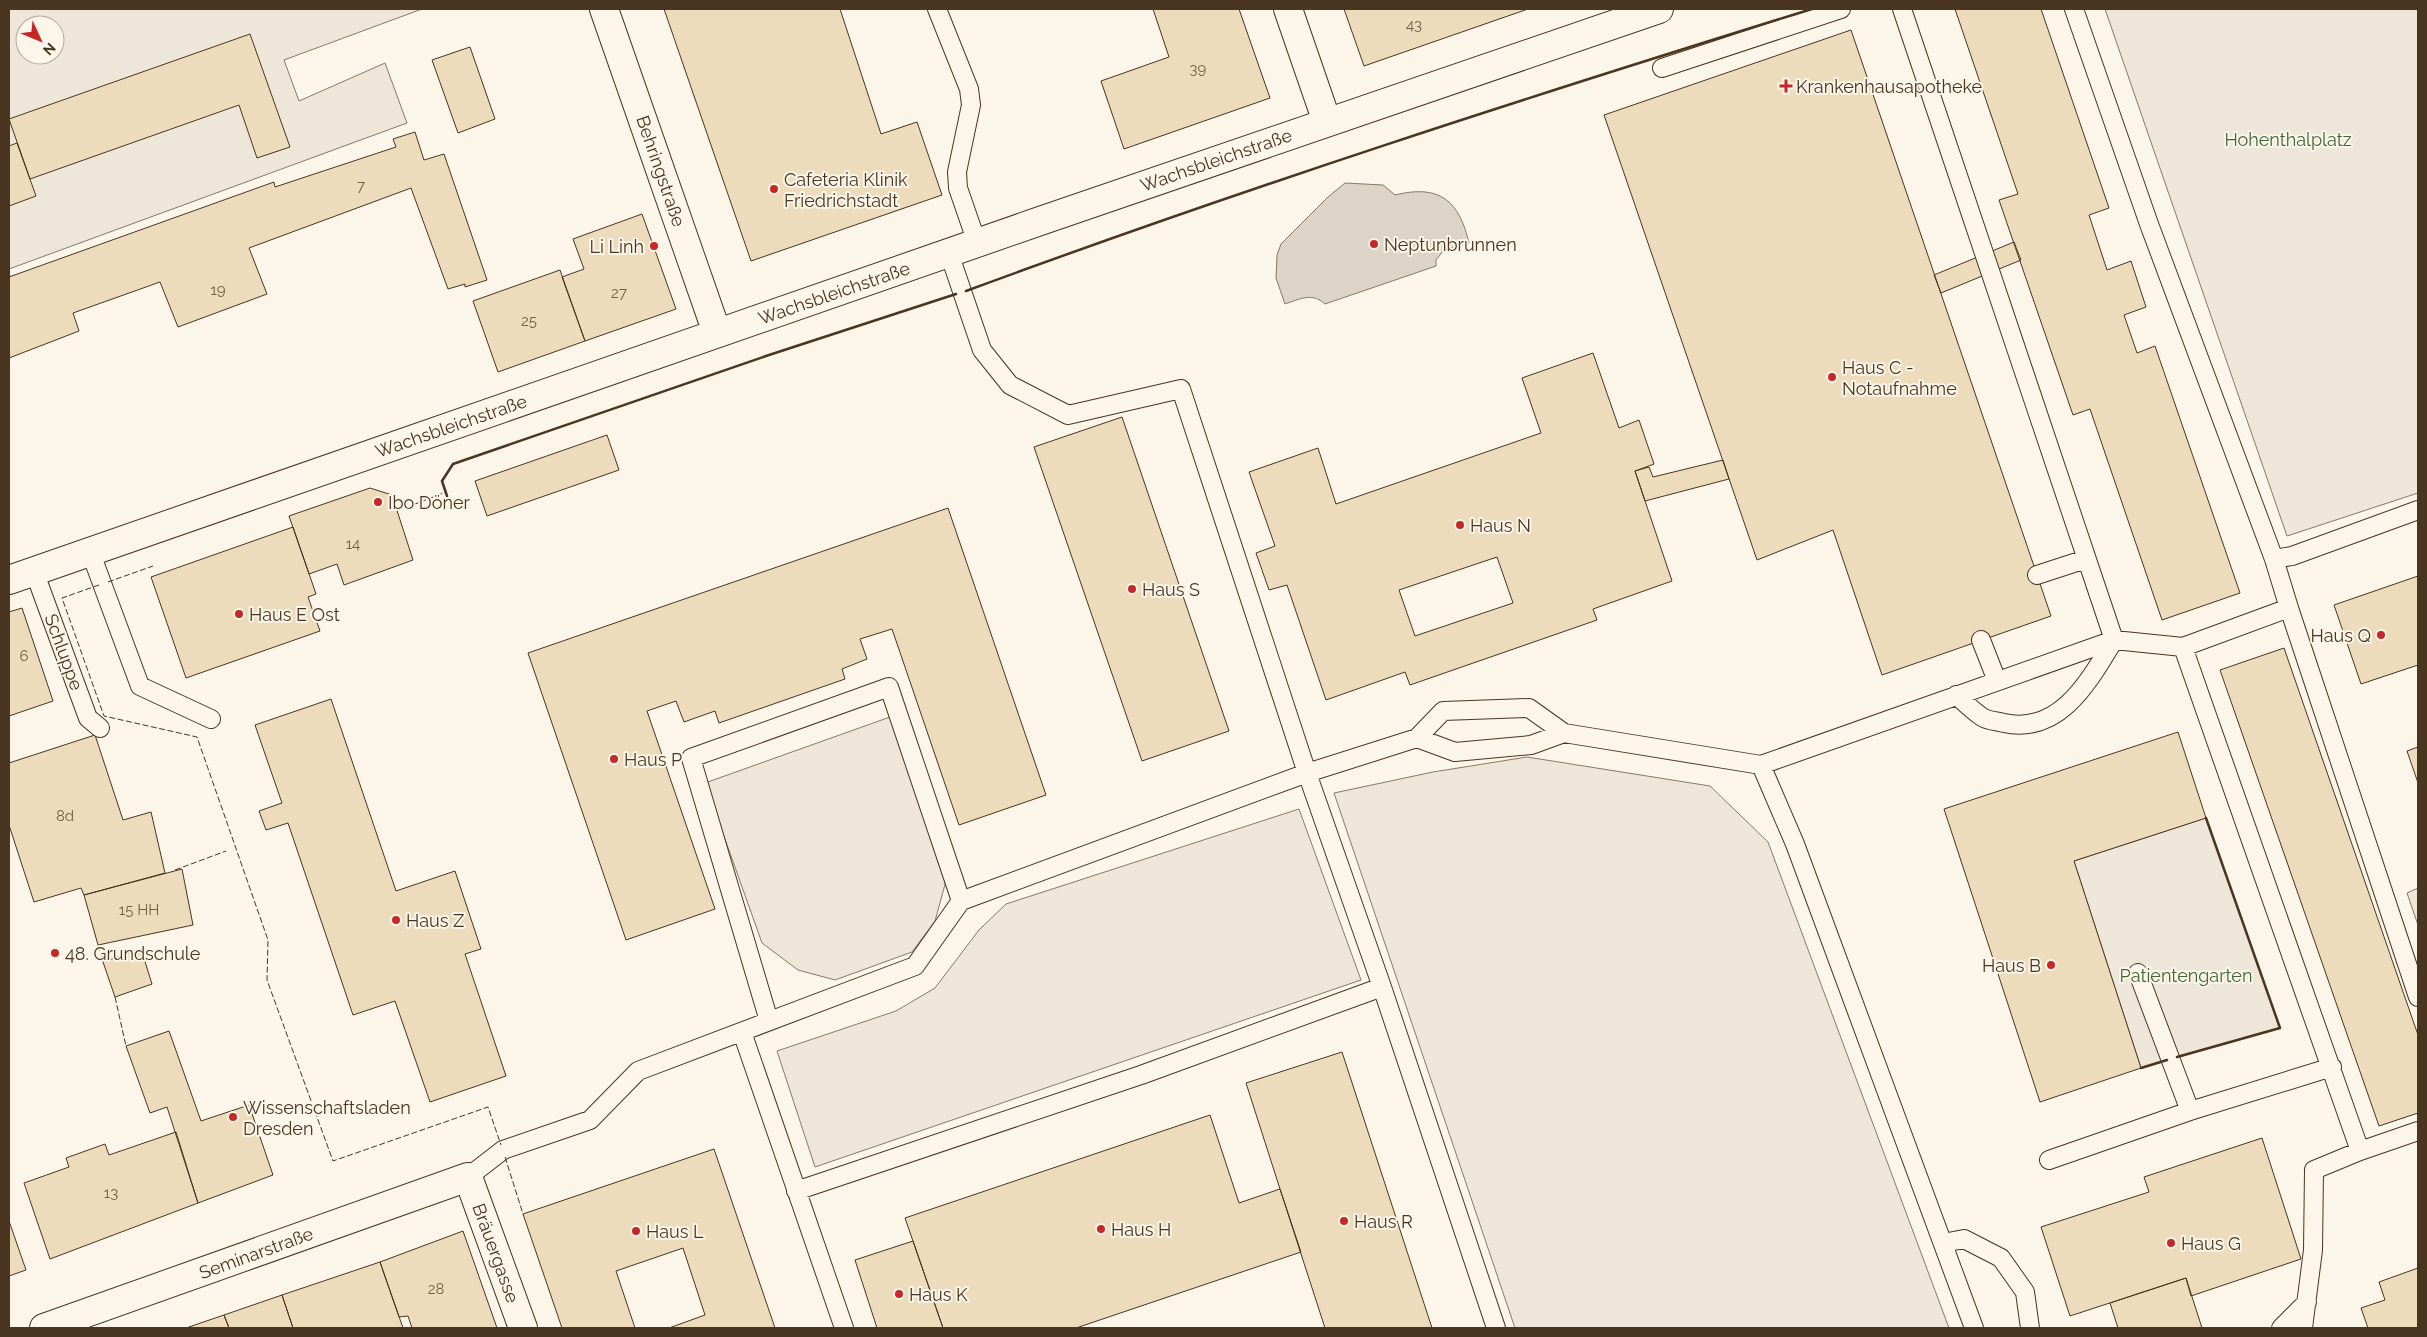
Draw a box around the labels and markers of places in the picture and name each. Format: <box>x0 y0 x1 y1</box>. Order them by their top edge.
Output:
place label: Krankenhausapotheke <box>1796 76 1983 97</box>
marker: Krankenhausapotheke <box>1780 80 1792 92</box>
place label: Cafeteria Klinik Friedrichstadt <box>784 169 908 211</box>
marker: Cafeteria Klinik Friedrichstadt <box>768 183 780 195</box>
place label: Neptunbrunnen <box>1384 234 1517 255</box>
place label: Li Linh <box>590 236 644 257</box>
marker: Neptunbrunnen <box>1368 238 1380 250</box>
marker: Li Linh <box>648 240 660 252</box>
place label: Haus C - Notaufnahme <box>1842 357 1957 399</box>
marker: Haus C - Notaufnahme <box>1826 371 1838 383</box>
place label: Ibo Döner <box>388 492 471 513</box>
marker: Ibo Döner <box>372 496 384 508</box>
place label: Haus N <box>1470 515 1531 536</box>
marker: Haus N <box>1454 519 1466 531</box>
place label: Haus S <box>1142 579 1200 600</box>
marker: Haus S <box>1126 583 1138 595</box>
place label: Haus E Ost <box>249 604 340 625</box>
marker: Haus E Ost <box>233 608 245 620</box>
place label: Haus Q <box>2311 625 2371 646</box>
marker: Haus Q <box>2375 629 2387 641</box>
place label: Haus P <box>624 749 682 770</box>
marker: Haus P <box>608 753 620 765</box>
place label: Haus Z <box>406 910 464 931</box>
marker: Haus Z <box>390 914 402 926</box>
place label: 48. Grundschule <box>65 943 201 964</box>
marker: 48. Grundschule <box>49 947 61 959</box>
place label: Haus B <box>1982 955 2041 976</box>
marker: Haus B <box>2045 959 2057 971</box>
place label: Wissenschaftsladen Dresden <box>243 1097 411 1139</box>
marker: Wissenschaftsladen Dresden <box>227 1111 239 1123</box>
place label: Haus R <box>1354 1211 1413 1232</box>
marker: Haus R <box>1338 1215 1350 1227</box>
place label: Haus H <box>1111 1219 1171 1240</box>
place label: Haus L <box>646 1221 704 1242</box>
marker: Haus H <box>1095 1223 1107 1235</box>
marker: Haus L <box>630 1225 642 1237</box>
place label: Haus G <box>2181 1233 2241 1254</box>
marker: Haus G <box>2165 1237 2177 1249</box>
place label: Haus K <box>909 1284 968 1305</box>
marker: Haus K <box>893 1288 905 1300</box>

